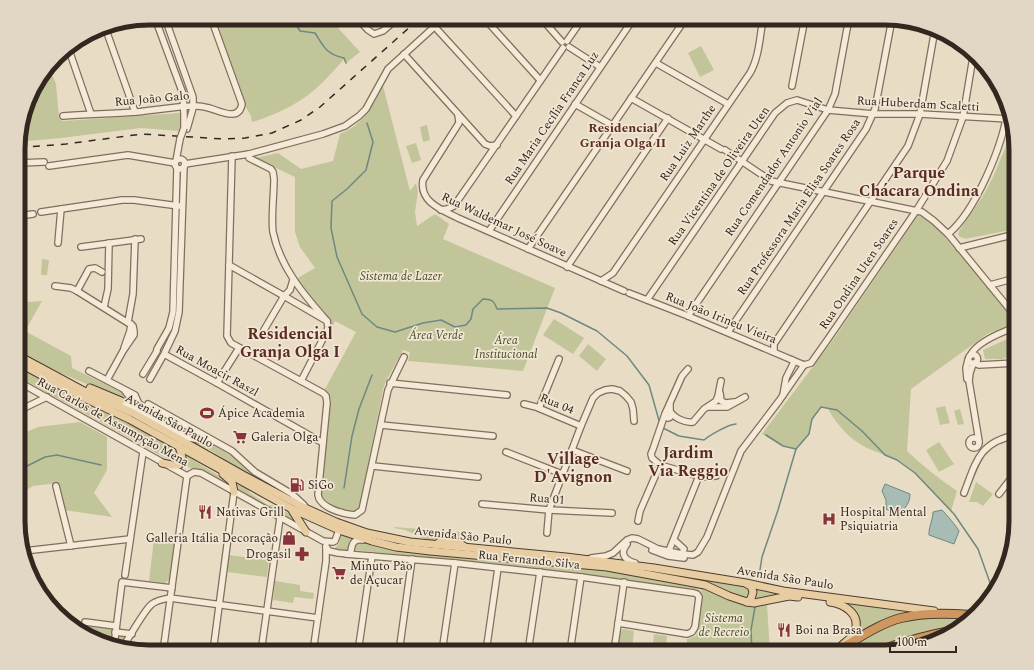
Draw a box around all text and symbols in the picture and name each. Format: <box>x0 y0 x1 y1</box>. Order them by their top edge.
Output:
street label: Rua Maria Cecília Franca Luz <box>500 47 604 189</box>
street label: Rua João Galo <box>114 86 190 112</box>
street label: Rua Huberdam Scaletti <box>856 91 980 117</box>
street label: Rua Comendador Antonio Vial <box>720 94 828 240</box>
street label: Rua Luiz Marthe <box>655 100 721 185</box>
street label: Rua Vicentina de Oliveira Uten <box>663 102 775 250</box>
street label: Rua Professora Maria Elisa Soares Rosa <box>732 115 866 299</box>
district label: Residencial Granja Olga II <box>580 118 666 153</box>
district label: Parque Chácara Ondina <box>859 161 980 203</box>
street label: Rua Waldemar José Soave <box>438 188 570 262</box>
street label: Rua Ondina Uten Soares <box>815 214 903 334</box>
park label: Sistema de Lazer <box>360 267 443 286</box>
street label: Rua João Irineu Vieira <box>662 287 780 349</box>
district label: Residencial Granja Olga I <box>240 322 340 364</box>
park label: Área Verde <box>408 326 463 345</box>
park label: Área Institucional <box>475 331 537 364</box>
street label: Rua Moacir Raszl <box>172 340 262 402</box>
street label: Rua Carlos de Assumpção Mena <box>34 372 192 472</box>
street label: Avenida São Paulo <box>121 389 217 453</box>
street label: Rua 04 <box>537 389 577 419</box>
place label: Ápice Academia <box>218 404 305 423</box>
sports icon: Ápice Academia <box>199 405 215 421</box>
place label: Galeria Olga <box>251 428 318 447</box>
supermarket icon: Galeria Olga <box>232 429 248 445</box>
district label: Jardim Via Reggio <box>648 441 728 483</box>
district label: Village D'Avignon <box>534 447 612 489</box>
place label: SiGo <box>308 476 334 495</box>
fuel station icon: SiGo <box>289 477 305 493</box>
street label: Rua 01 <box>529 488 565 510</box>
place label: Nativas Grill <box>216 503 284 522</box>
place label: Hospital Mental Psiquiatria <box>840 503 926 536</box>
restaurant icon: Nativas Grill <box>197 504 213 520</box>
hospital icon: Hospital Mental Psiquiatria <box>821 511 837 527</box>
street label: Avenida São Paulo <box>413 521 513 551</box>
place label: Galleria Itália Decoração <box>146 529 278 548</box>
shop icon: Galleria Itália Decoração <box>281 530 297 546</box>
place label: Drogasil <box>246 545 291 564</box>
street label: Rua Fernando Silva <box>477 545 581 575</box>
pharmacy icon: Drogasil <box>294 546 310 562</box>
place label: Minuto Pão de Açucar <box>350 557 412 590</box>
street label: Avenida São Paulo <box>735 561 835 595</box>
supermarket icon: Minuto Pão de Açucar <box>331 565 347 581</box>
park label: Sistema de Recreio <box>699 609 749 642</box>
place label: Boi na Brasa <box>795 621 862 640</box>
restaurant icon: Boi na Brasa <box>776 622 792 638</box>
scale bar <box>890 628 956 654</box>
text: 100 m <box>896 633 927 652</box>

